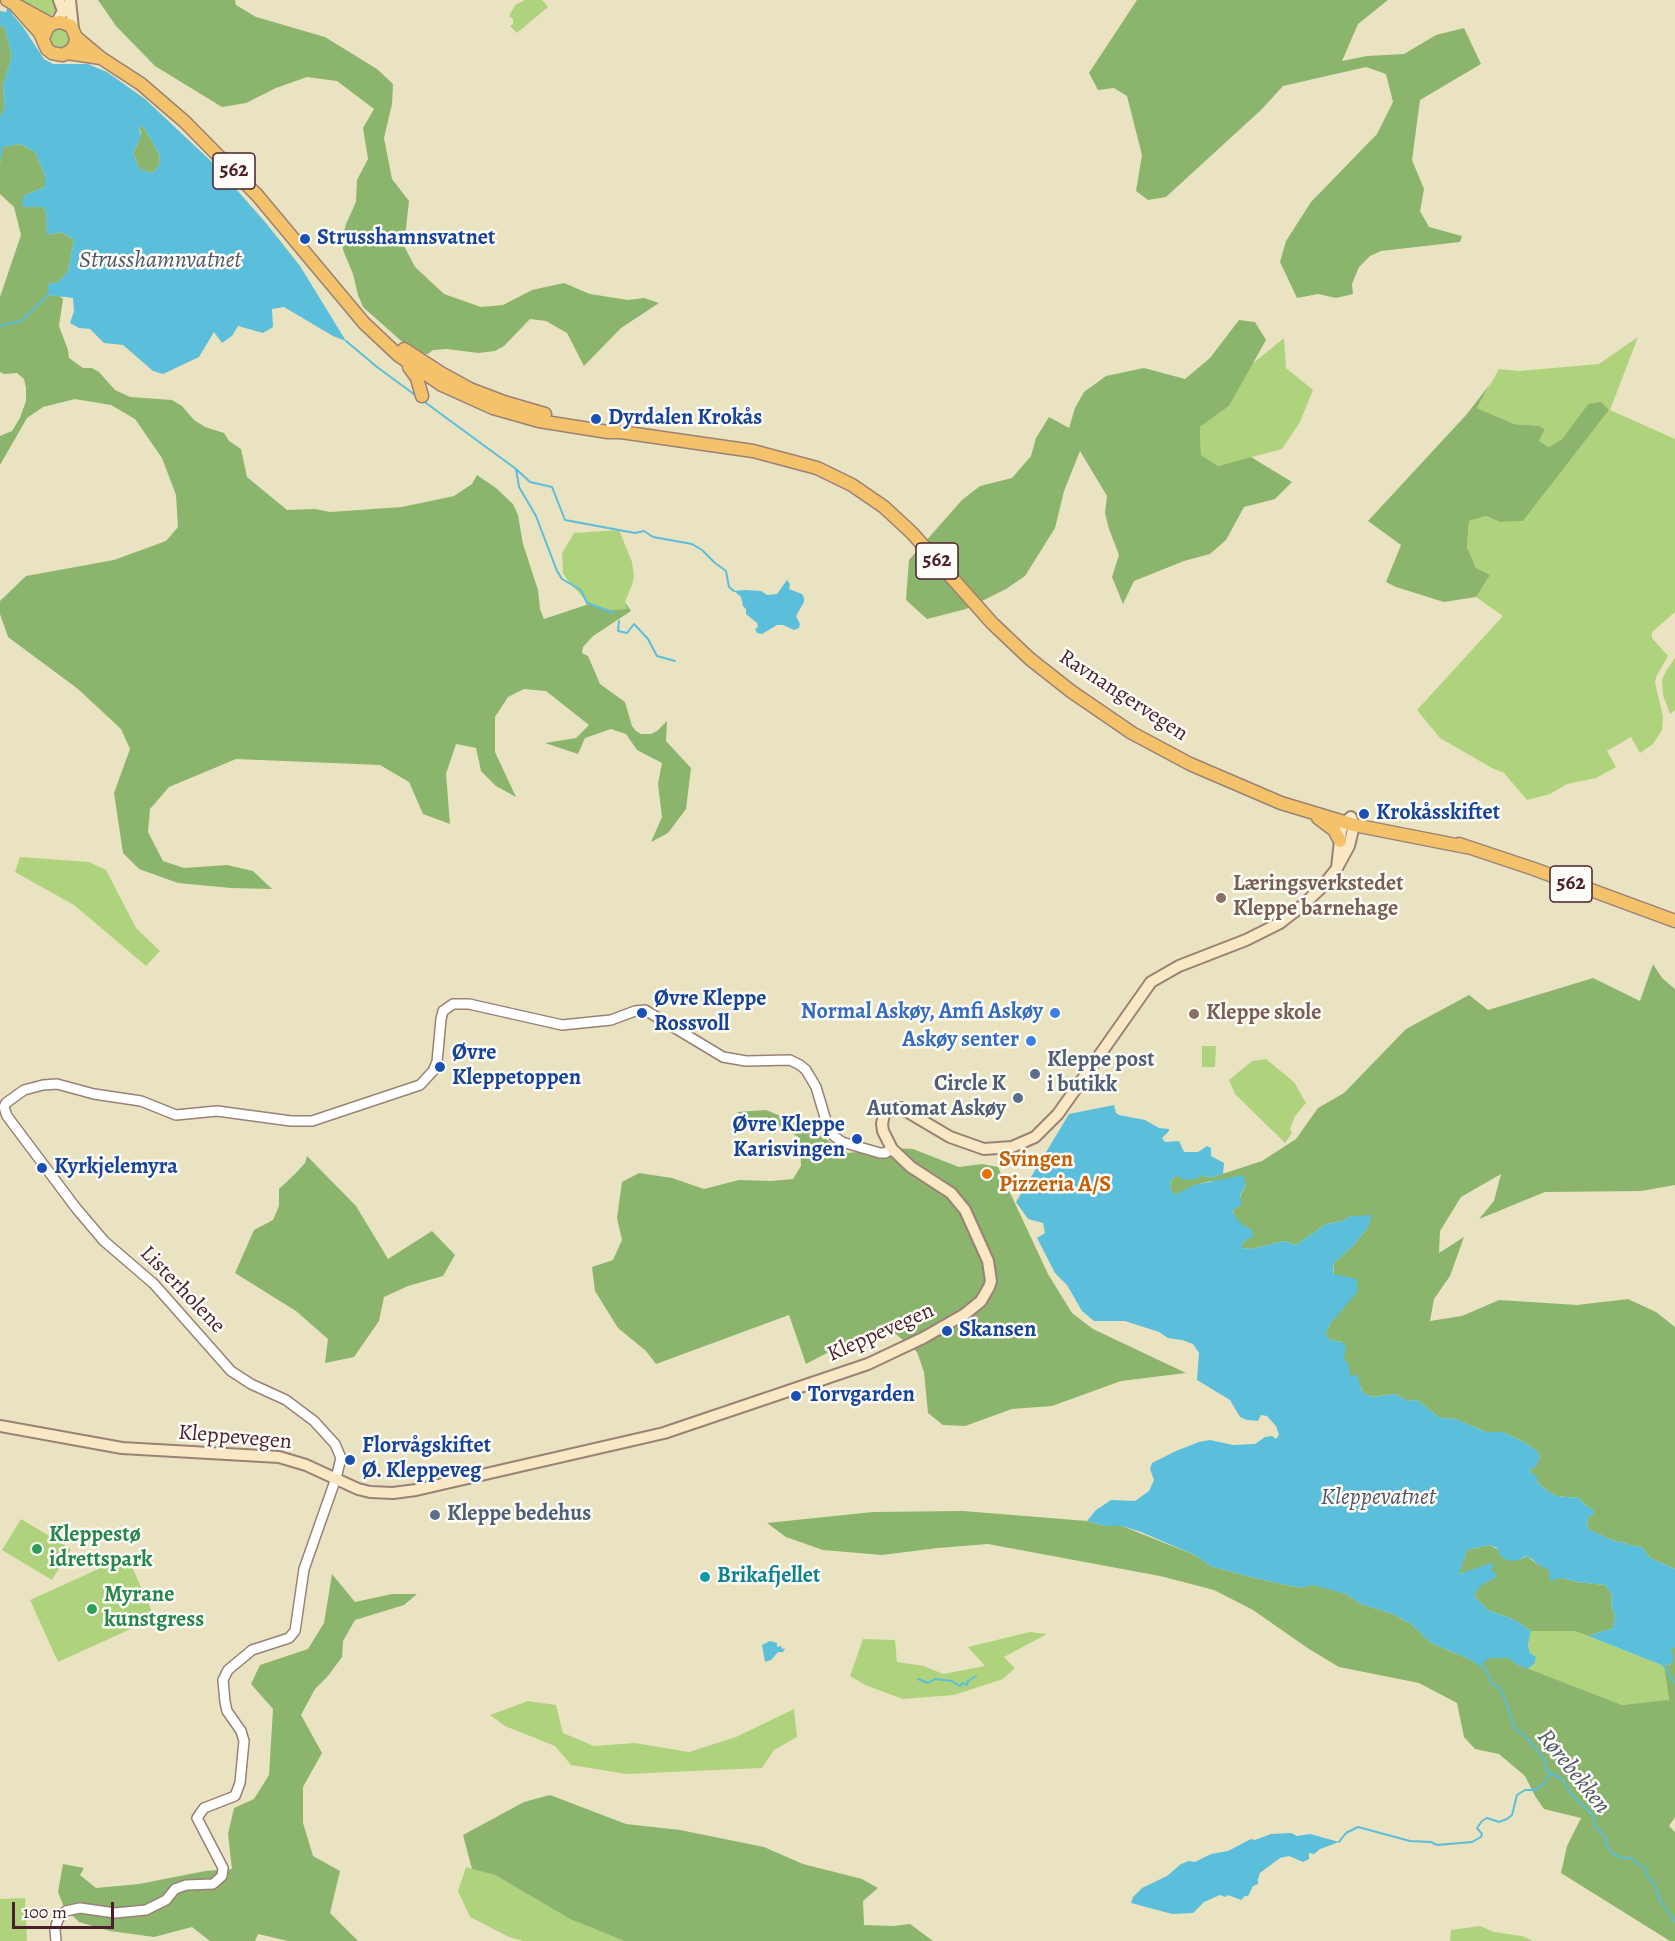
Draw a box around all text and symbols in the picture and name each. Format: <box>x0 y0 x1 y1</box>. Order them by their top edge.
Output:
road number: 562 <box>213 153 255 189</box>
place label: Strusshamnsvatnet <box>317 226 495 252</box>
marker: Strusshamnsvatnet <box>298 232 312 246</box>
water label: Strusshamnvatnet <box>79 247 241 275</box>
place label: Dyrdalen Krokås <box>608 406 762 432</box>
marker: Dyrdalen Krokås <box>589 412 603 426</box>
road number: 562 <box>916 543 958 579</box>
street label: Ravnangervegen <box>1053 644 1193 748</box>
place label: Krokåsskiftet <box>1376 801 1500 827</box>
marker: Krokåsskiftet <box>1357 807 1371 821</box>
road number: 562 <box>1550 866 1592 902</box>
place label: Læringsverkstedet Kleppe barnehage <box>1233 872 1403 924</box>
marker: Læringsverkstedet Kleppe barnehage <box>1214 891 1228 905</box>
place label: Øvre Kleppe Rossvoll <box>654 987 766 1038</box>
place label: Normal Askøy, Amfi Askøy <box>801 1000 1043 1026</box>
place label: Kleppe skole <box>1206 1001 1321 1027</box>
marker: Øvre Kleppe Rossvoll <box>635 1006 649 1020</box>
marker: Normal Askøy, Amfi Askøy <box>1048 1006 1062 1020</box>
marker: Kleppe skole <box>1187 1007 1201 1021</box>
place label: Askøy senter <box>902 1028 1019 1054</box>
marker: Askøy senter <box>1024 1034 1038 1048</box>
place label: Øvre Kleppetoppen <box>452 1041 581 1092</box>
place label: Kleppe post i butikk <box>1047 1048 1154 1100</box>
marker: Øvre Kleppetoppen <box>433 1060 447 1074</box>
marker: Kleppe post i butikk <box>1028 1067 1042 1081</box>
place label: Circle K Automat Askøy <box>867 1072 1006 1124</box>
marker: Circle K Automat Askøy <box>1011 1091 1025 1105</box>
place label: Øvre Kleppe Karisvingen <box>733 1113 845 1164</box>
marker: Øvre Kleppe Karisvingen <box>850 1132 864 1146</box>
place label: Svingen Pizzeria A/S <box>999 1148 1111 1200</box>
place label: Kyrkjelemyra <box>54 1155 178 1181</box>
marker: Kyrkjelemyra <box>35 1161 49 1175</box>
marker: Svingen Pizzeria A/S <box>980 1167 994 1181</box>
street label: Listerholene <box>134 1241 230 1339</box>
street label: Kleppevegen <box>823 1298 939 1368</box>
place label: Skansen <box>959 1318 1036 1344</box>
marker: Skansen <box>940 1324 954 1338</box>
place label: Torvgarden <box>808 1383 915 1409</box>
marker: Torvgarden <box>789 1389 803 1403</box>
street label: Kleppevegen <box>177 1420 293 1456</box>
place label: Florvågskiftet Ø. Kleppeveg <box>362 1434 491 1486</box>
marker: Florvågskiftet Ø. Kleppeveg <box>343 1453 357 1467</box>
water label: Kleppevatnet <box>1321 1484 1435 1512</box>
place label: Kleppe bedehus <box>447 1502 591 1528</box>
marker: Kleppe bedehus <box>428 1508 442 1522</box>
place label: Kleppestø idrettspark <box>49 1523 152 1574</box>
marker: Kleppestø idrettspark <box>30 1542 44 1556</box>
place label: Brikafjellet <box>717 1564 820 1590</box>
marker: Brikafjellet <box>698 1570 712 1584</box>
place label: Myrane kunstgress <box>104 1583 204 1634</box>
marker: Myrane kunstgress <box>85 1602 99 1616</box>
water label: Rørebekken <box>1530 1724 1616 1820</box>
scale bar <box>15 1890 117 1928</box>
text: 100 m <box>23 1900 67 1924</box>

